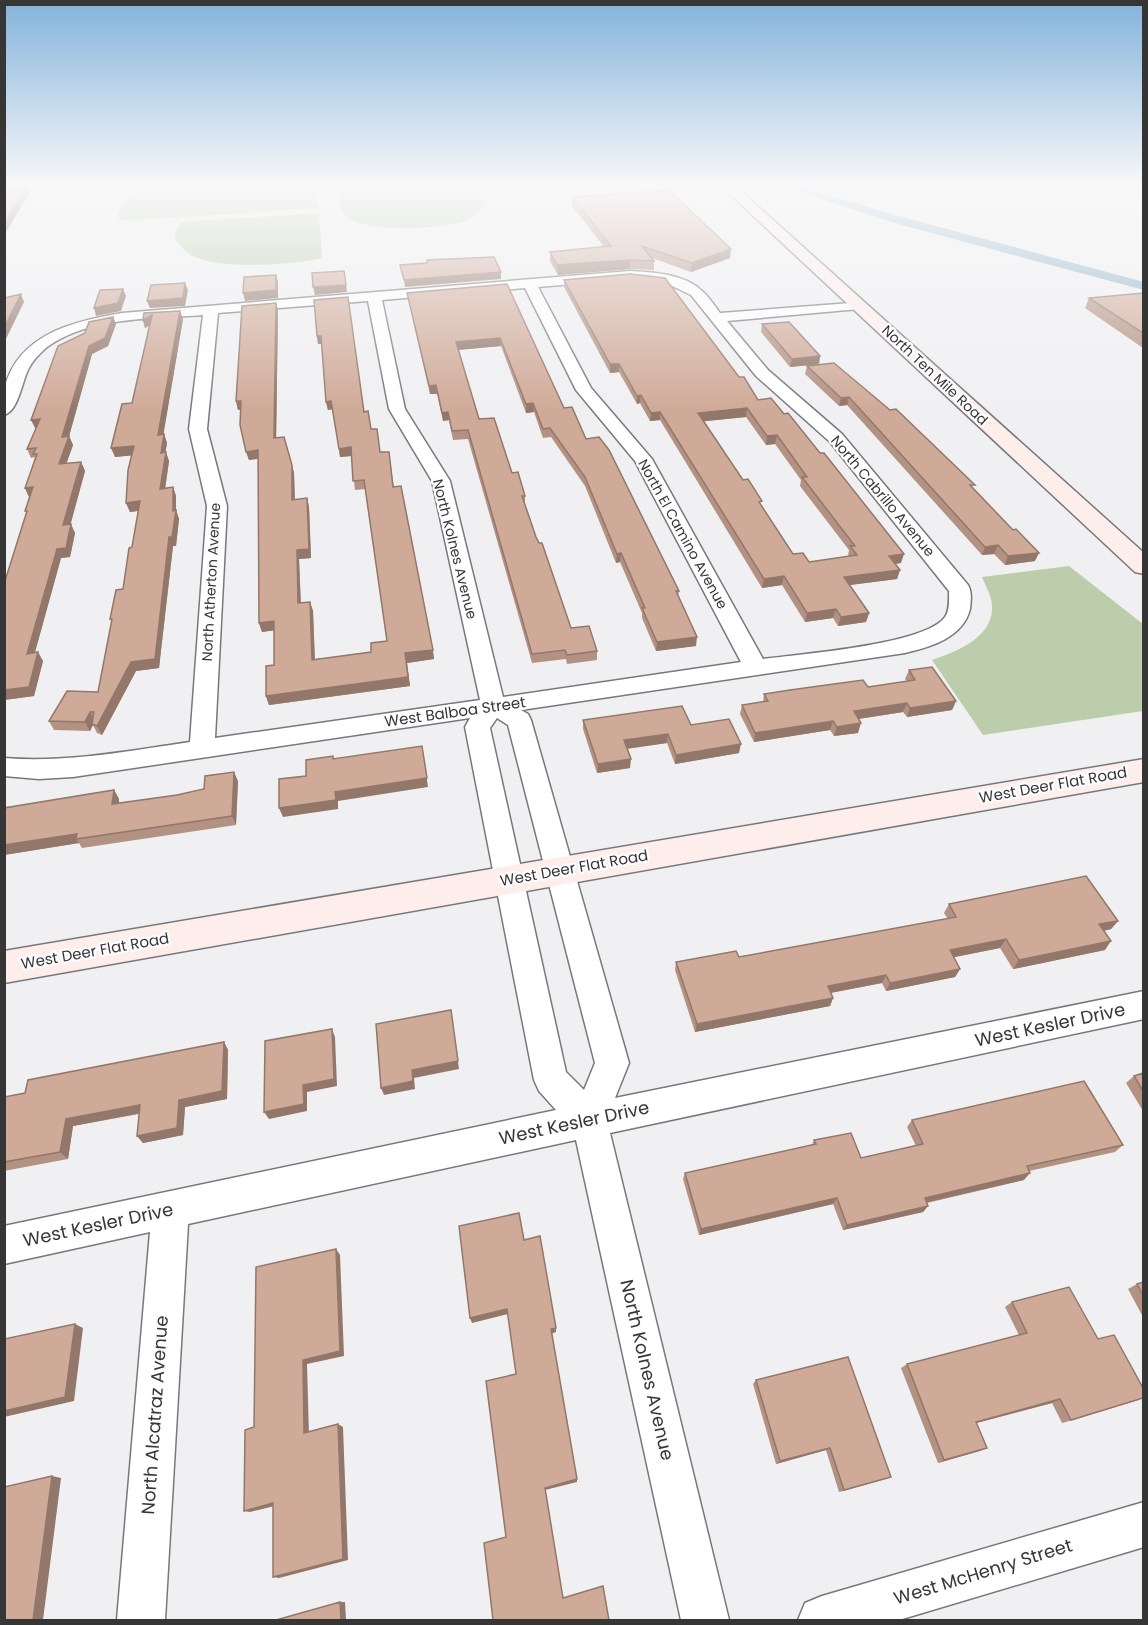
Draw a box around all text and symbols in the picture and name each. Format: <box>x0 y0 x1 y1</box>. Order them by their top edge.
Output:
street label: North Ten Mile Road <box>878 320 992 430</box>
street label: North Cabrillo Avenue <box>826 431 940 561</box>
street label: North El Camino Avenue <box>633 455 733 613</box>
street label: North Kolnes Avenue <box>428 477 482 622</box>
street label: North Atherton Avenue <box>197 502 225 662</box>
street label: West Balboa Street <box>383 691 527 732</box>
street label: West Deer Flat Road <box>977 761 1129 808</box>
street label: West Deer Flat Road <box>498 844 650 891</box>
street label: West Deer Flat Road <box>19 927 171 974</box>
street label: West Kesler Drive <box>972 996 1127 1053</box>
street label: West Kesler Drive <box>496 1094 651 1151</box>
street label: West Kesler Drive <box>20 1196 175 1253</box>
street label: North Kolnes Avenue <box>615 1277 680 1463</box>
street label: North Alcatraz Avenue <box>135 1315 174 1515</box>
street label: West McHenry Street <box>891 1532 1075 1611</box>

